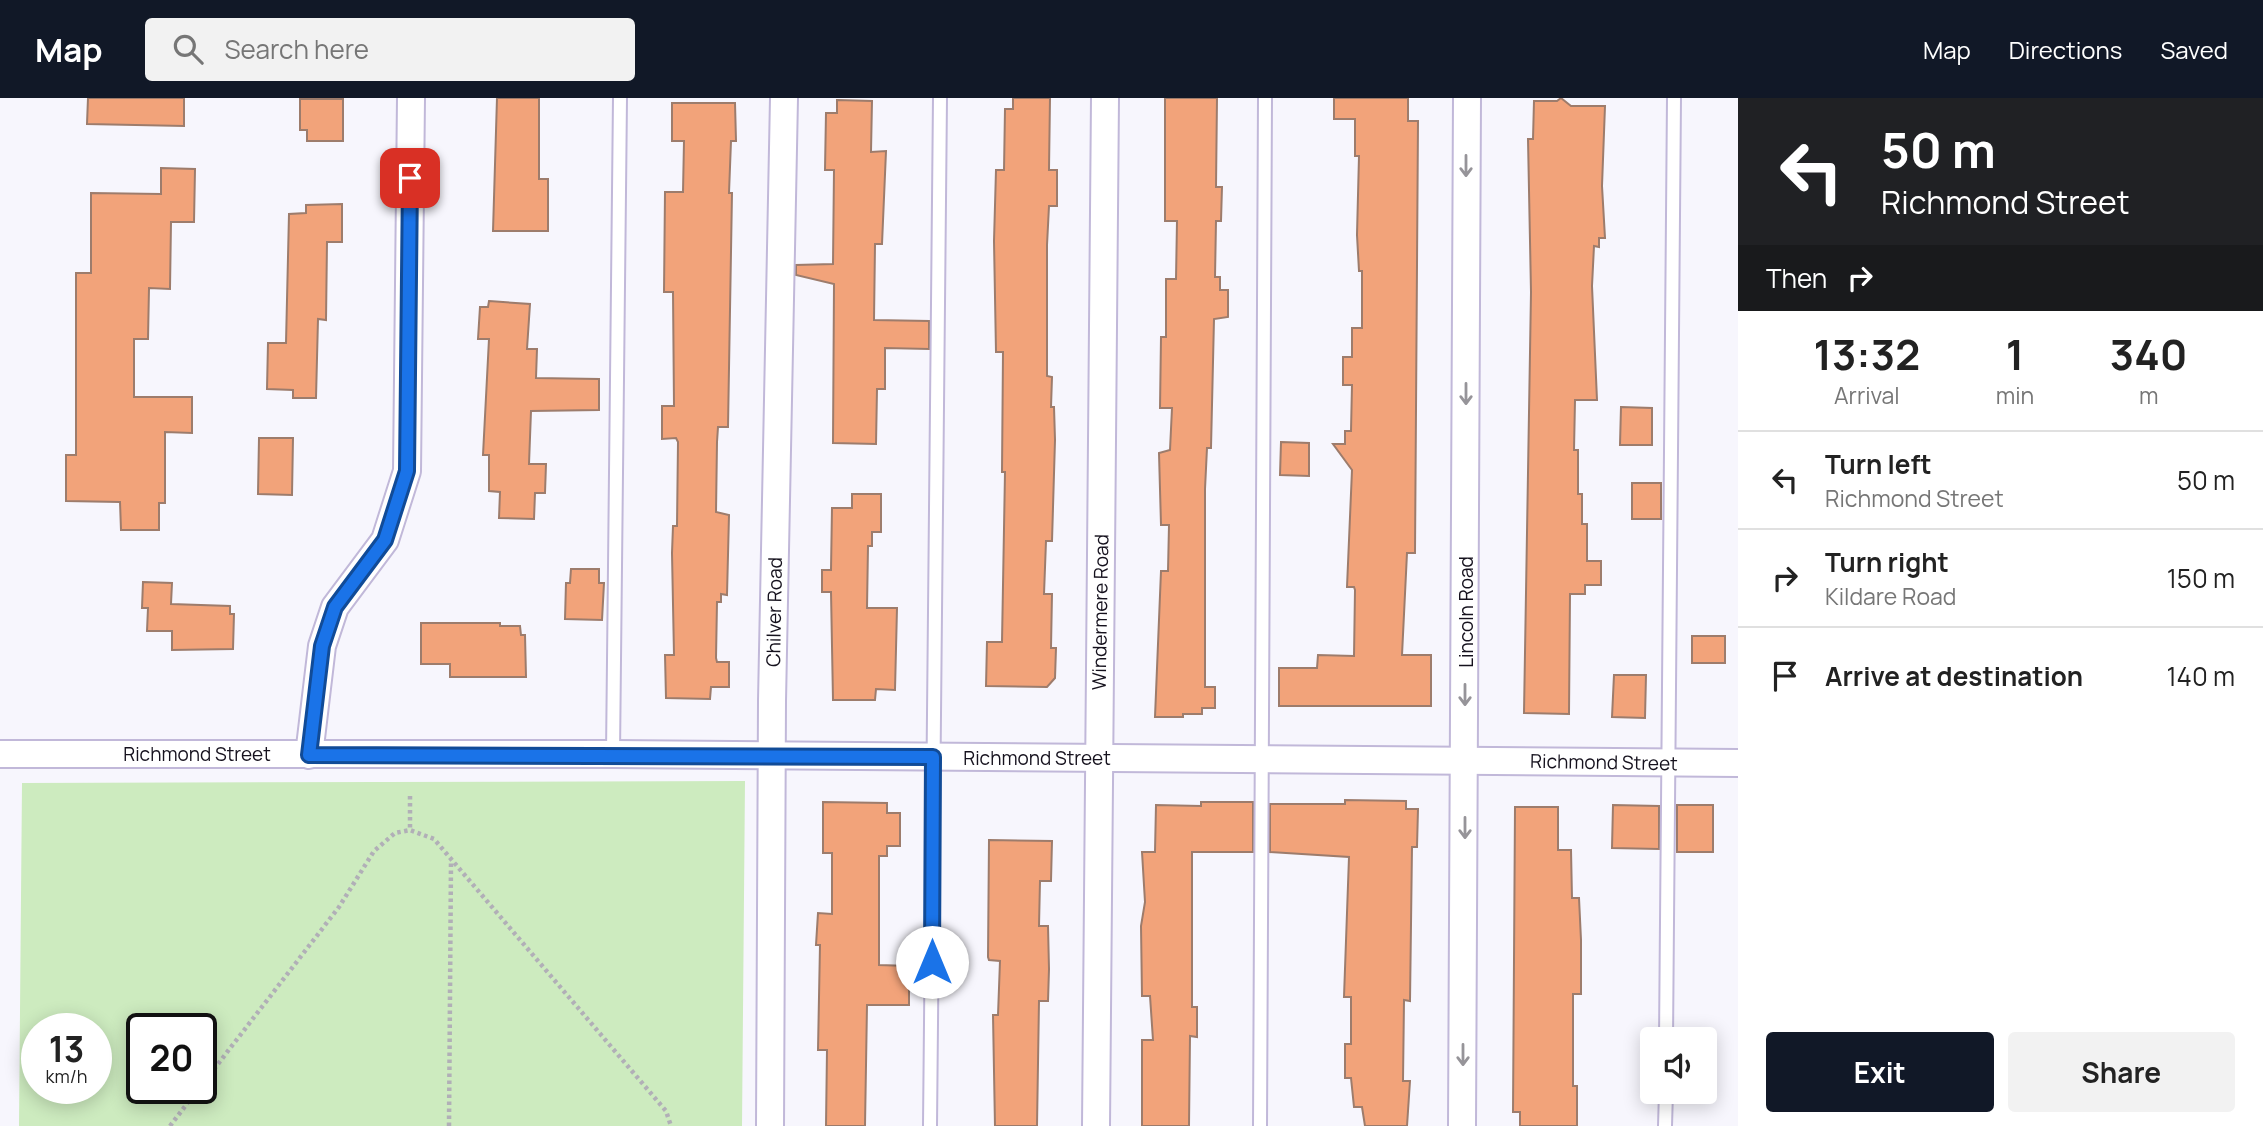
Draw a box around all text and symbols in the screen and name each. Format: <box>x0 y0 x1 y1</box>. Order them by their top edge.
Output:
search box <box>145 18 635 81</box>
text: Map <box>35 27 103 72</box>
icon: search <box>169 30 207 68</box>
text: Search here <box>225 31 369 67</box>
text: Map <box>1923 33 1971 66</box>
text: Directions <box>2009 33 2122 66</box>
text: Saved <box>2160 33 2228 66</box>
text: 50 m <box>1881 116 1996 183</box>
icon: left <box>1766 126 1857 217</box>
pin <box>380 148 440 208</box>
one-way arrow <box>1460 154 1473 177</box>
icon: arrive <box>391 159 429 197</box>
text: Richmond Street <box>1881 180 2130 224</box>
icon: right <box>1841 259 1879 297</box>
text: Then <box>1766 260 1827 296</box>
text: 13:32 <box>1814 325 1920 383</box>
text: 1 <box>2006 325 2024 383</box>
text: 340 <box>2110 325 2187 383</box>
text: Arrival <box>1834 379 1900 411</box>
text: min <box>1996 379 2034 411</box>
text: m <box>2139 379 2158 411</box>
one-way arrow <box>1459 382 1473 405</box>
text: Turn left <box>1825 446 1932 482</box>
icon: left <box>1766 461 1804 499</box>
text: 50 m <box>2177 462 2235 498</box>
text: Richmond Street <box>1825 482 2004 514</box>
street label: Windermere Road <box>1086 534 1114 690</box>
text: Turn right <box>1825 544 1949 580</box>
street label: Lincoln Road <box>1453 556 1479 668</box>
street label: Chilver Road <box>760 557 788 667</box>
icon: right <box>1766 559 1804 597</box>
text: 150 m <box>2167 560 2235 596</box>
text: Kildare Road <box>1825 580 1956 612</box>
icon: arrive <box>1766 657 1804 695</box>
text: Arrive at destination <box>1825 658 2083 694</box>
text: 140 m <box>2166 658 2235 694</box>
one-way arrow <box>1458 683 1472 706</box>
street label: Richmond Street <box>123 741 271 767</box>
street label: Richmond Street <box>963 745 1111 771</box>
street label: Richmond Street <box>1530 748 1678 776</box>
one-way arrow <box>1458 816 1472 839</box>
position arrow <box>895 925 969 999</box>
speed limit sign: 20 <box>126 1013 217 1104</box>
text: 13 <box>49 1025 84 1073</box>
map controls <box>1640 1027 1717 1104</box>
button: sound <box>1640 1027 1717 1104</box>
button: Exit <box>1766 1032 1994 1112</box>
button: Share <box>2008 1032 2235 1112</box>
one-way arrow <box>1456 1044 1470 1067</box>
text: km/h <box>46 1064 87 1088</box>

